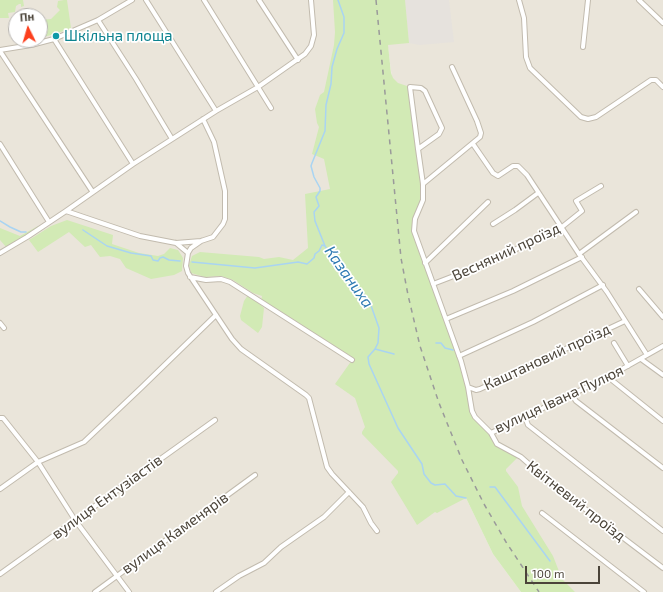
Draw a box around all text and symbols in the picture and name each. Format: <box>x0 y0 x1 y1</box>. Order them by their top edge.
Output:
north arrow <box>8 8 48 48</box>
text: Пн <box>19 9 35 24</box>
place label: Шкільна площа <box>64 27 173 45</box>
marker: Шкільна площа <box>51 31 61 41</box>
street label: Весняний проїзд <box>449 219 563 285</box>
water label: Казаниха <box>321 242 377 312</box>
street label: Каштановий проїзд <box>481 320 613 394</box>
street label: вулиця Івана Пулюя <box>492 361 626 437</box>
street label: вулиця Ентузіастів <box>48 451 166 543</box>
street label: Квітневий проїзд <box>523 457 629 545</box>
street label: вулиця Каменярів <box>118 488 232 578</box>
scale bar <box>527 558 602 584</box>
text: 100 m <box>532 566 564 580</box>

